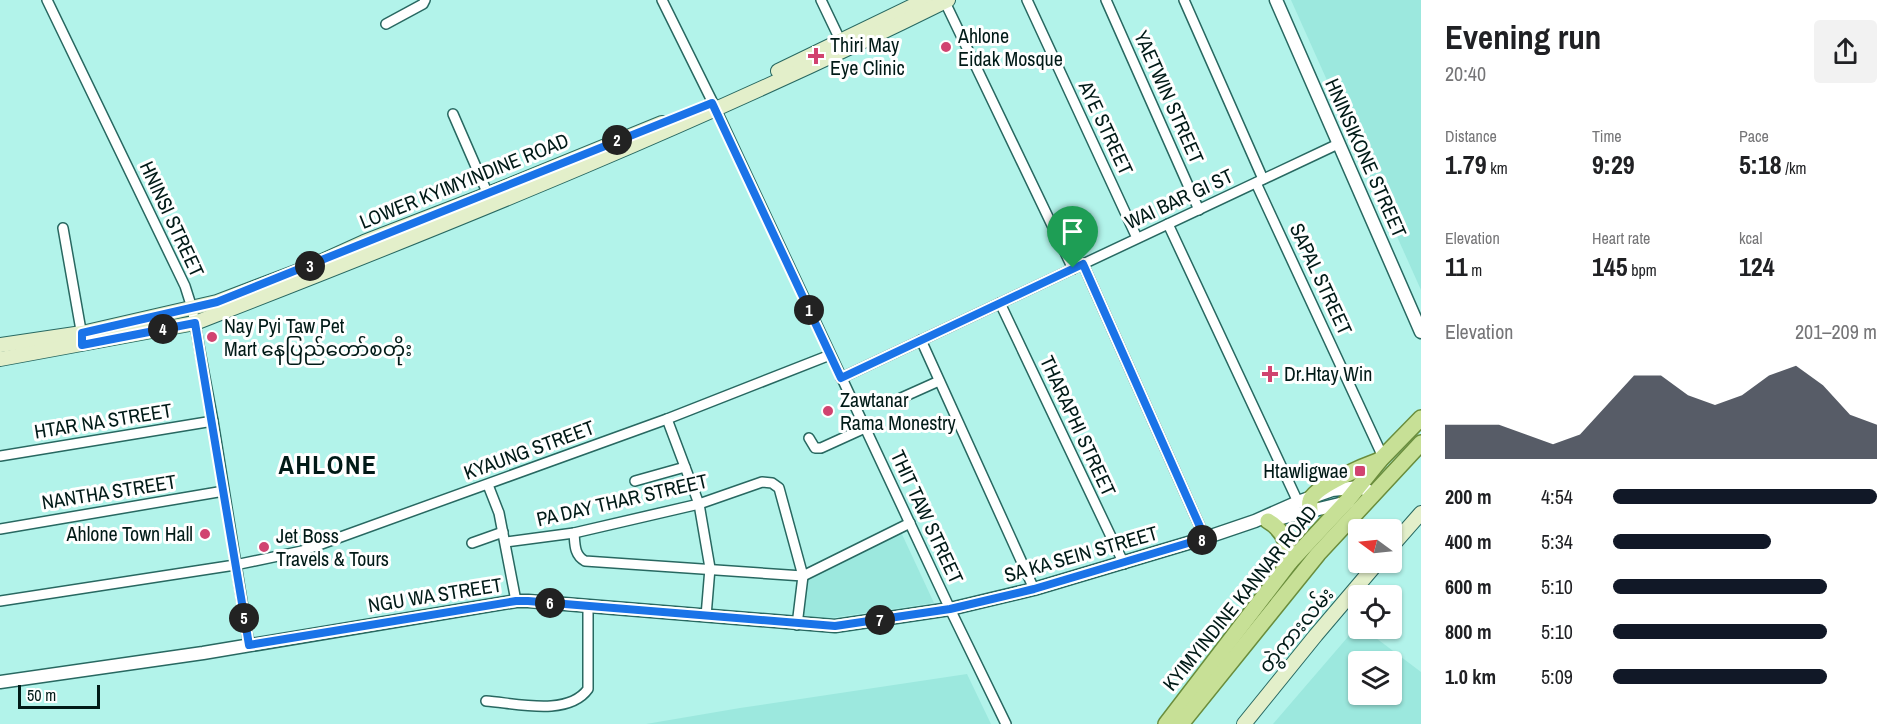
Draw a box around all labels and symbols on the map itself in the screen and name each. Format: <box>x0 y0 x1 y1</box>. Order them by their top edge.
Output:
place label: Ahlone Eidak Mosque <box>957 22 1063 72</box>
street label: YAETWIN STREET <box>1128 26 1211 168</box>
place label: Thiri May Eye Clinic <box>830 31 905 81</box>
marker: Ahlone Eidak Mosque <box>939 40 953 54</box>
marker: Thiri May Eye Clinic <box>807 47 825 65</box>
street label: HNINSIKONE STREET <box>1319 74 1414 242</box>
street label: AYE STREET <box>1072 75 1140 179</box>
pin: 2 <box>602 125 632 155</box>
street label: LOWER KYIMYINDINE ROAD <box>355 126 572 235</box>
street label: HNINSI STREET <box>134 157 211 281</box>
street label: WAI BAR GI ST <box>1120 162 1237 235</box>
pin <box>1047 206 1098 268</box>
street label: SAPAL STREET <box>1284 219 1359 339</box>
pin: 3 <box>295 251 325 281</box>
pin: 1 <box>794 295 824 325</box>
place label: Nay Pyi Taw Pet Mart နေပြည်တော်စတိုး <box>224 312 412 366</box>
pin: 4 <box>148 314 178 344</box>
marker: Nay Pyi Taw Pet Mart နေပြည်တော်စတိုး <box>205 330 219 344</box>
street label: THARAPHI STREET <box>1034 351 1123 500</box>
place label: Dr.Htay Win <box>1284 360 1372 387</box>
marker: Dr.Htay Win <box>1261 365 1279 383</box>
place label: Zawtanar Rama Monestry <box>840 386 957 436</box>
street label: HTAR NA STREET <box>32 396 174 445</box>
marker: Zawtanar Rama Monestry <box>821 404 835 418</box>
street label: KYAUNG STREET <box>460 413 598 486</box>
street label: THIT TAW STREET <box>885 446 970 588</box>
district label: AHLONE <box>278 447 378 482</box>
place label: Htawligwae <box>1263 457 1348 484</box>
marker: Htawligwae <box>1353 464 1367 478</box>
street label: PA DAY THAR STREET <box>534 467 710 532</box>
street label: NANTHA STREET <box>40 468 178 515</box>
street label: KYIMYINDINE KANNAR ROAD <box>1156 499 1323 696</box>
street label: SA KA SEIN STREET <box>1001 519 1161 588</box>
north arrow <box>1348 519 1402 573</box>
place label: Ahlone Town Hall <box>66 520 193 547</box>
place label: Jet Boss Travels & Tours <box>276 522 389 572</box>
pin: 8 <box>1187 525 1217 555</box>
marker: Ahlone Town Hall <box>198 527 212 541</box>
marker: Jet Boss Travels & Tours <box>257 540 271 554</box>
street label: NGU WA STREET <box>366 571 504 618</box>
street label: တွဲကားလမ်း <box>1252 581 1342 680</box>
pin: 6 <box>535 588 565 618</box>
pin: 5 <box>229 603 259 633</box>
pin: 7 <box>865 605 895 635</box>
scale bar <box>18 682 100 710</box>

